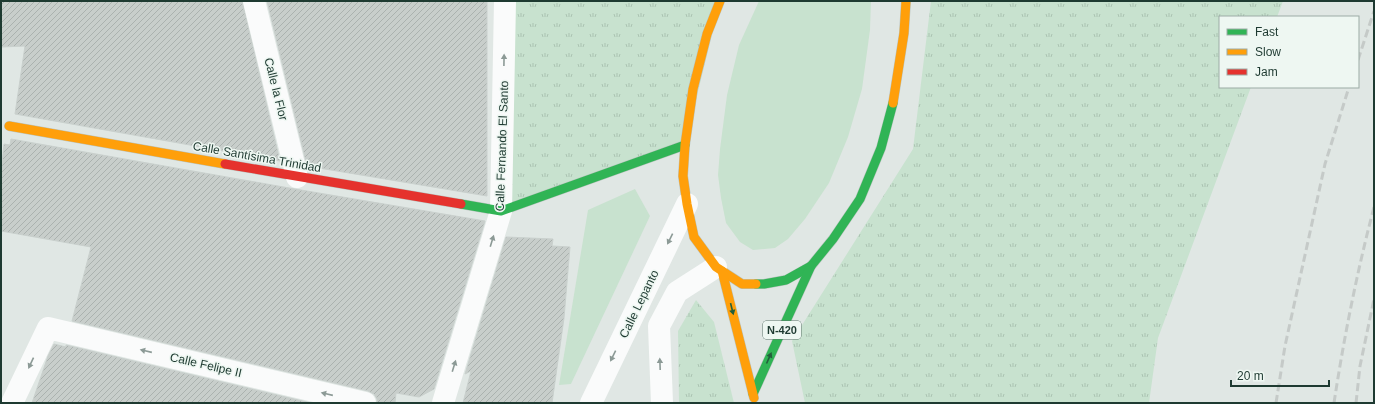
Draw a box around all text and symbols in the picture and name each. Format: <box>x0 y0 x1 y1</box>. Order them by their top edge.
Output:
legend <box>1219 16 1359 88</box>
text: Fast <box>1255 25 1279 39</box>
text: Slow <box>1255 45 1281 59</box>
one-way arrow <box>501 53 507 66</box>
street label: Calle la Flor <box>261 56 291 122</box>
text: Jam <box>1255 65 1278 79</box>
street label: Calle Fernando El Santo <box>493 80 511 212</box>
street label: Calle Santísima Trinidad <box>192 139 322 175</box>
one-way arrow <box>667 233 673 245</box>
one-way arrow <box>489 235 495 247</box>
street label: Calle Lepanto <box>616 267 662 340</box>
one-way arrow <box>729 303 735 315</box>
road number: N-420 <box>763 321 801 339</box>
one-way arrow <box>140 348 152 354</box>
street label: Calle Felipe II <box>169 350 243 380</box>
one-way arrow <box>610 350 616 362</box>
one-way arrow <box>766 353 772 364</box>
one-way arrow <box>28 357 34 369</box>
one-way arrow <box>657 358 664 370</box>
one-way arrow <box>451 359 457 371</box>
scale bar <box>1231 362 1329 388</box>
text: 20 m <box>1237 369 1264 383</box>
one-way arrow <box>321 391 333 397</box>

